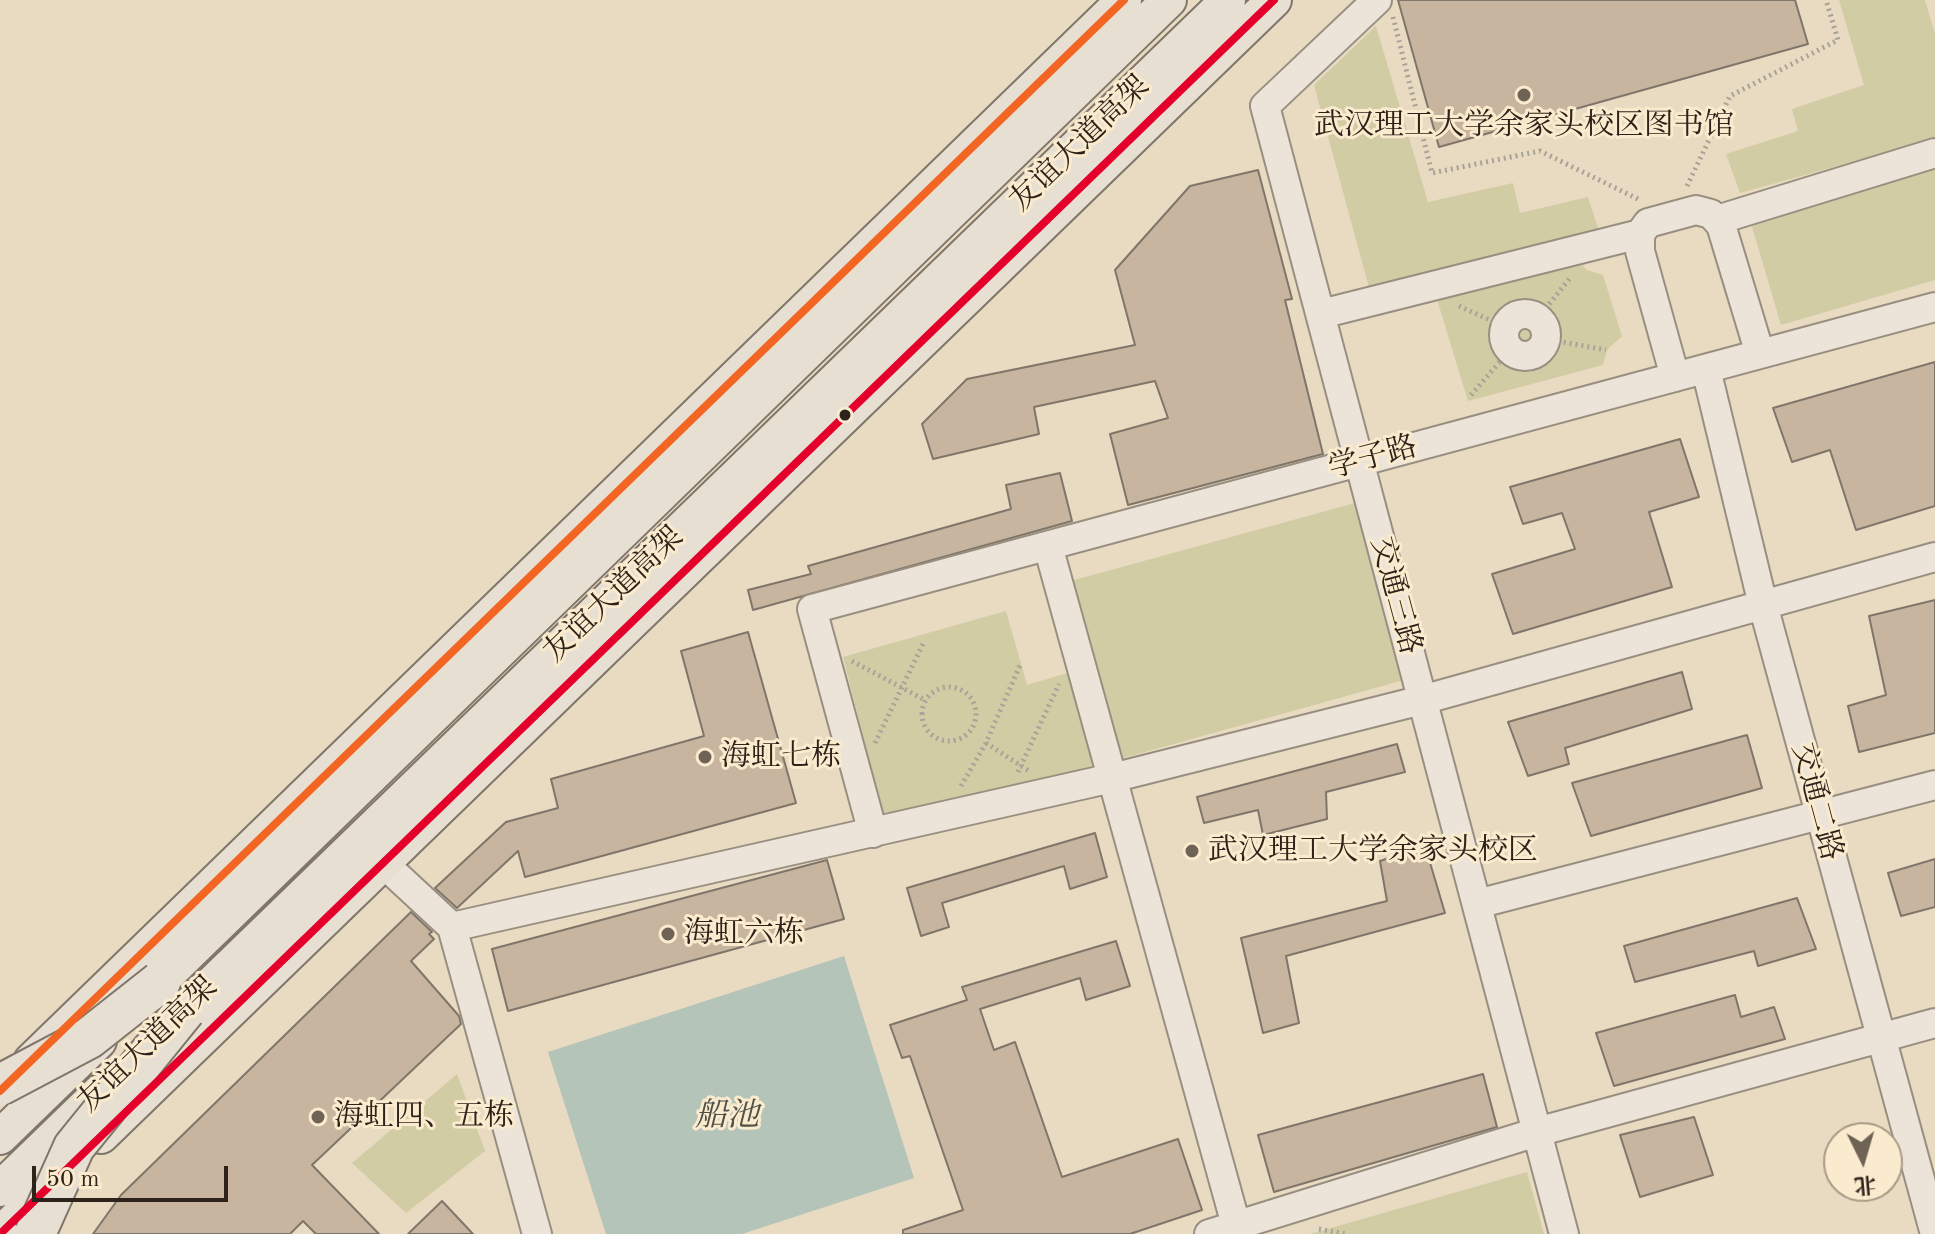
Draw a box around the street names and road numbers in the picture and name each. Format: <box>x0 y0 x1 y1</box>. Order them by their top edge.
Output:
street label: 友谊大道高架 <box>1003 69 1157 219</box>
street label: 学子路 <box>1325 429 1421 487</box>
street label: 友谊大道高架 <box>537 520 691 670</box>
street label: 交通三路 <box>1362 533 1428 659</box>
street label: 交通二路 <box>1783 739 1849 865</box>
street label: 友谊大道高架 <box>71 970 225 1120</box>

